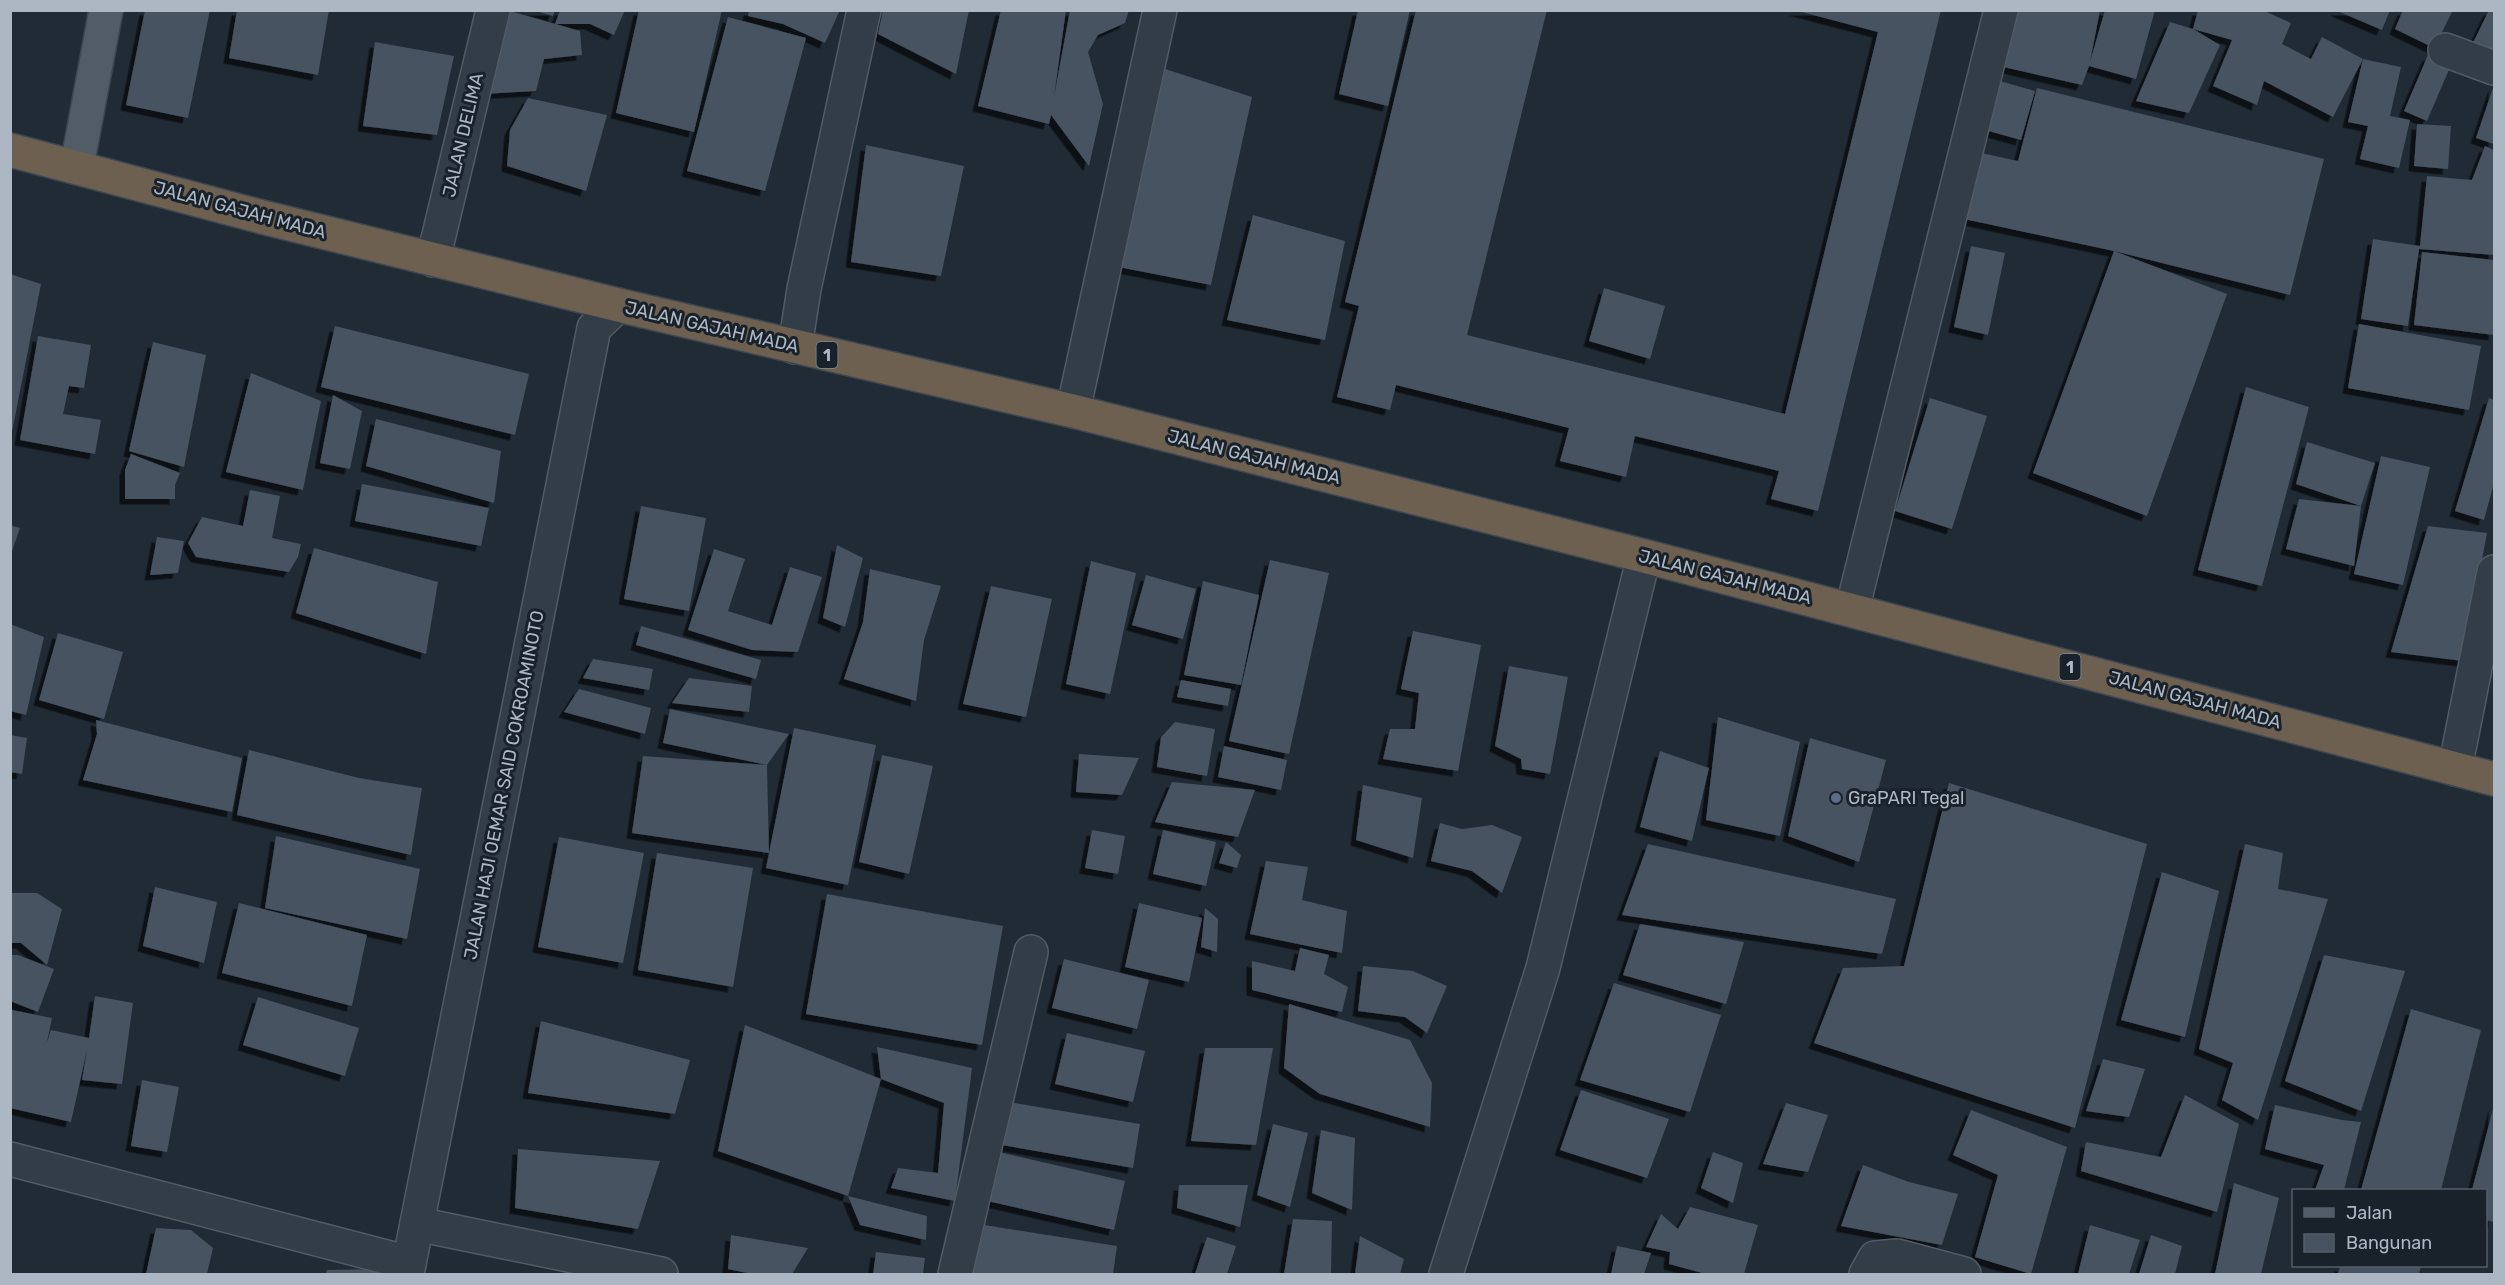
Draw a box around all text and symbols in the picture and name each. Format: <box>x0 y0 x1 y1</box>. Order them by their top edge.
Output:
street label: JALAN DELIMA <box>438 71 488 199</box>
street label: JALAN GAJAH MADA <box>152 176 328 244</box>
street label: JALAN GAJAH MADA <box>623 296 801 358</box>
road number: 1 <box>816 342 838 368</box>
street label: JALAN GAJAH MADA <box>1165 425 1343 489</box>
street label: JALAN GAJAH MADA <box>1636 545 1814 609</box>
street label: JALAN HAJI OEMAR SAID COKROAMINOTO <box>459 609 549 961</box>
road number: 1 <box>2060 654 2080 680</box>
street label: JALAN GAJAH MADA <box>2107 666 2283 734</box>
place label: GraPARI Tegal <box>1848 787 1964 809</box>
marker: GraPARI Tegal <box>1829 791 1843 805</box>
legend <box>2292 1189 2487 1267</box>
text: Jalan <box>2346 1202 2393 1224</box>
text: Bangunan <box>2346 1232 2432 1254</box>

